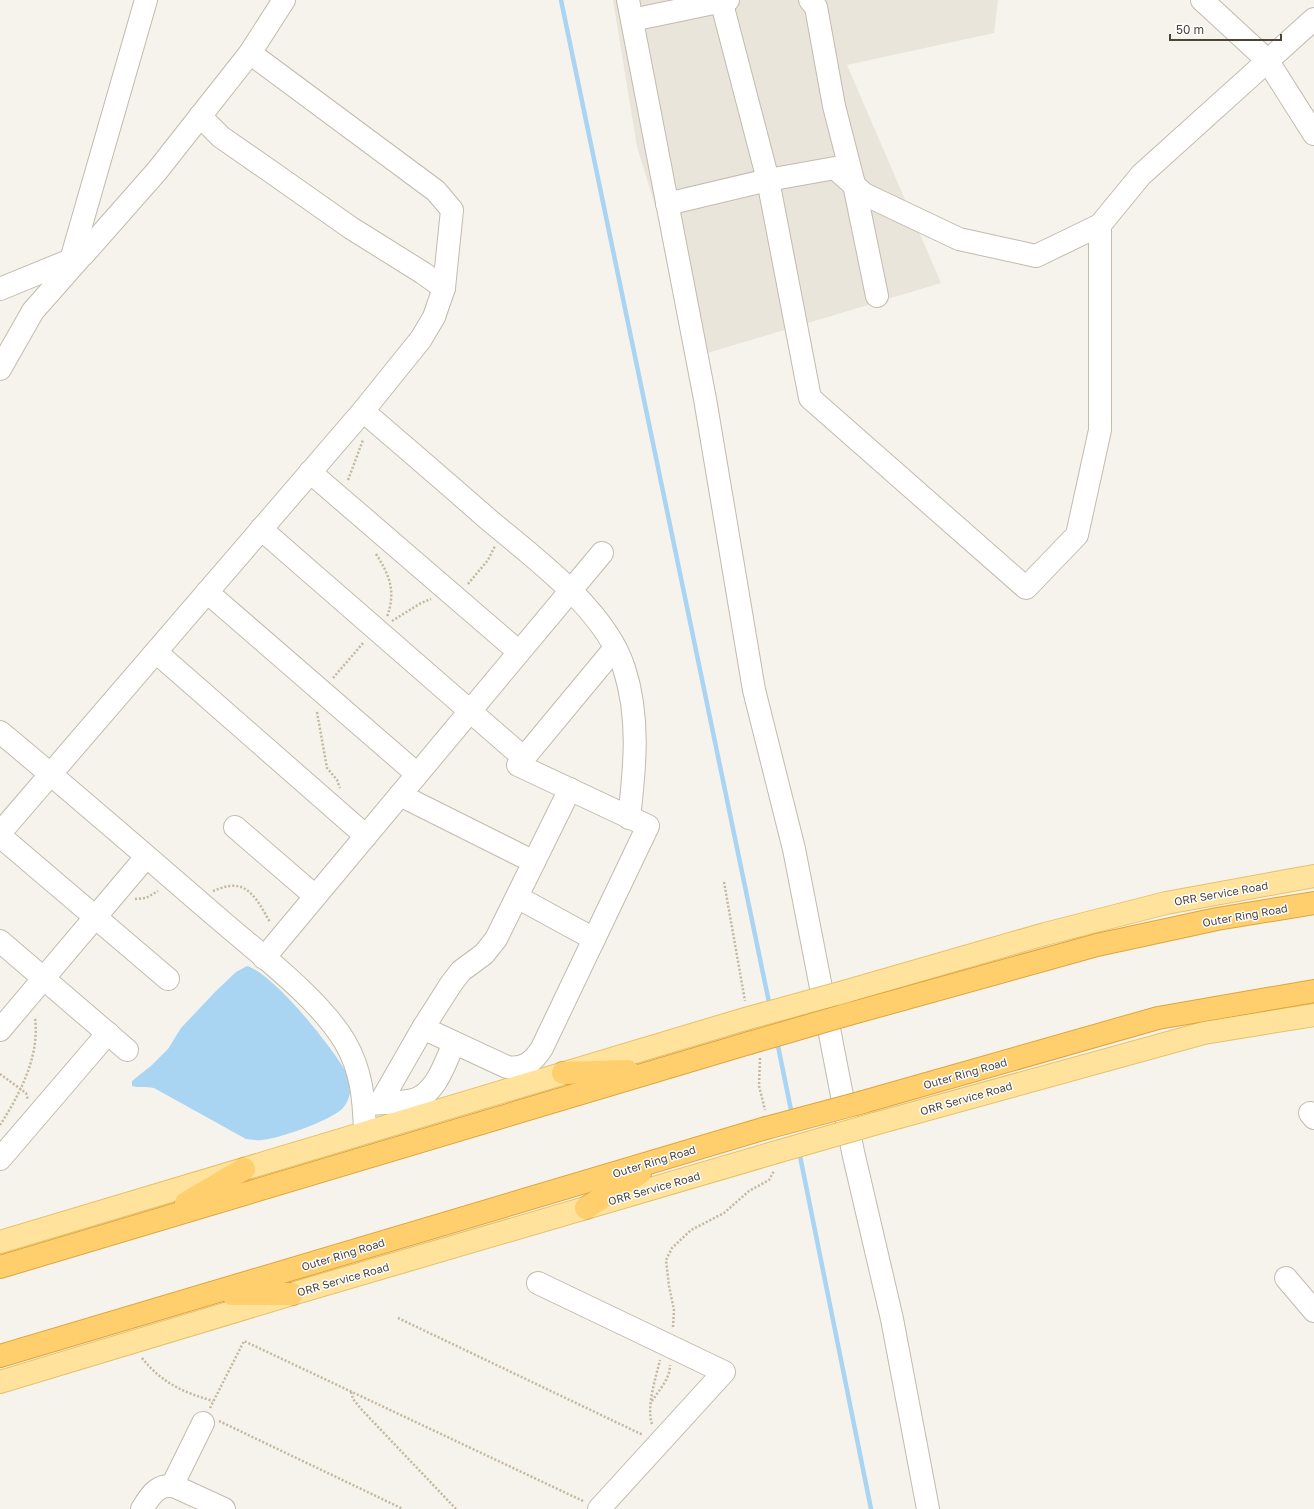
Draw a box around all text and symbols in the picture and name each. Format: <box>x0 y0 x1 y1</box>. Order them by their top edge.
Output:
scale bar <box>1170 16 1281 42</box>
text: 50 m <box>1176 22 1204 37</box>
street label: ORR Service Road <box>1173 878 1269 908</box>
street label: Outer Ring Road <box>1201 901 1289 929</box>
street label: Outer Ring Road <box>922 1055 1008 1091</box>
street label: ORR Service Road <box>919 1079 1013 1117</box>
street label: Outer Ring Road <box>611 1142 697 1180</box>
street label: ORR Service Road <box>607 1169 701 1207</box>
street label: Outer Ring Road <box>300 1235 386 1273</box>
street label: ORR Service Road <box>296 1260 390 1298</box>

